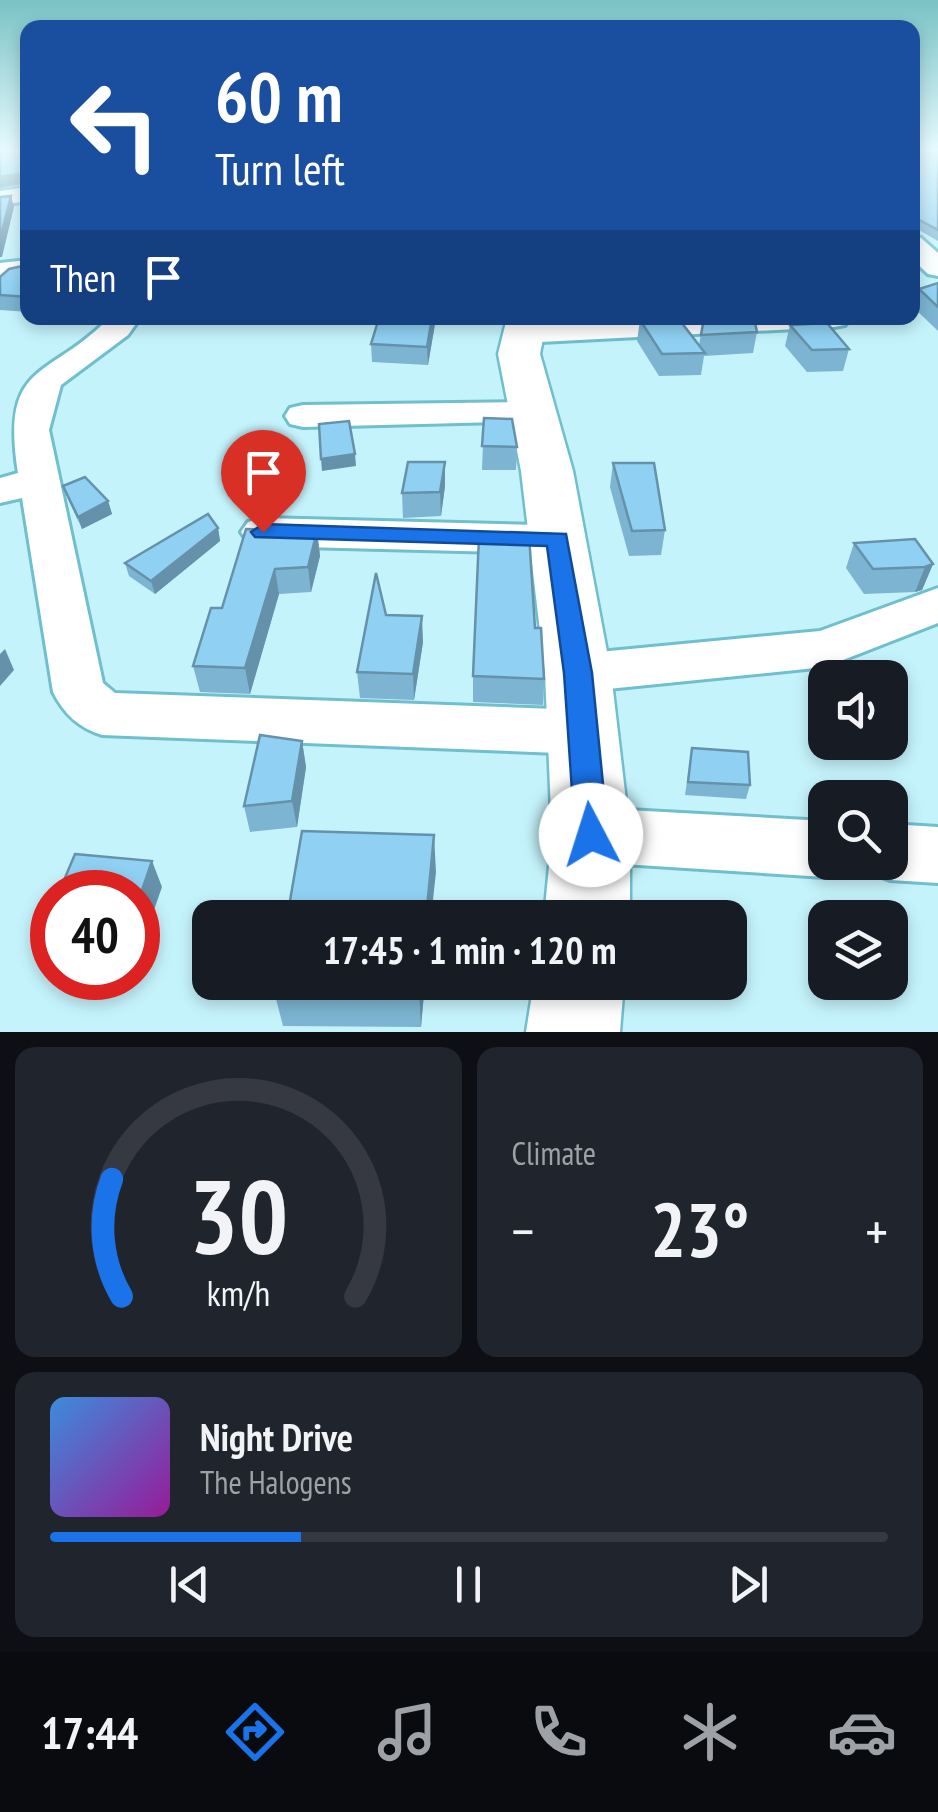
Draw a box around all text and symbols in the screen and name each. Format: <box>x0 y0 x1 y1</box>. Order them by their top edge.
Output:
text: 60 m <box>215 51 343 141</box>
icon: left <box>50 60 180 190</box>
text: Turn left <box>215 139 345 197</box>
icon: arrive <box>136 250 191 305</box>
text: Then <box>50 253 116 302</box>
pin <box>221 430 306 533</box>
icon: arrive <box>236 445 291 500</box>
map controls <box>808 660 908 1000</box>
button: sound <box>808 660 908 760</box>
button: search <box>808 780 908 880</box>
position arrow <box>539 783 643 887</box>
speed limit sign: 40 <box>30 870 160 1000</box>
button: layers <box>808 900 908 1000</box>
text: 17:45 · 1 min · 120 m <box>323 925 616 974</box>
text: Climate <box>512 1132 596 1174</box>
text: 30 <box>189 1148 288 1283</box>
text: 23° <box>650 1181 749 1278</box>
text: − <box>512 1195 534 1266</box>
text: + <box>865 1195 888 1266</box>
text: km/h <box>207 1270 270 1316</box>
text: Night Drive <box>200 1412 353 1461</box>
text: The Halogens <box>200 1461 352 1503</box>
icon: previous <box>162 1557 217 1612</box>
icon: pause <box>441 1557 496 1612</box>
icon: next <box>721 1557 776 1612</box>
icon: directions <box>220 1697 290 1767</box>
icon: music <box>372 1697 442 1767</box>
icon: phone <box>524 1697 594 1767</box>
icon: climate <box>675 1697 745 1767</box>
icon: car <box>827 1697 897 1767</box>
text: 17:44 <box>41 1703 138 1761</box>

